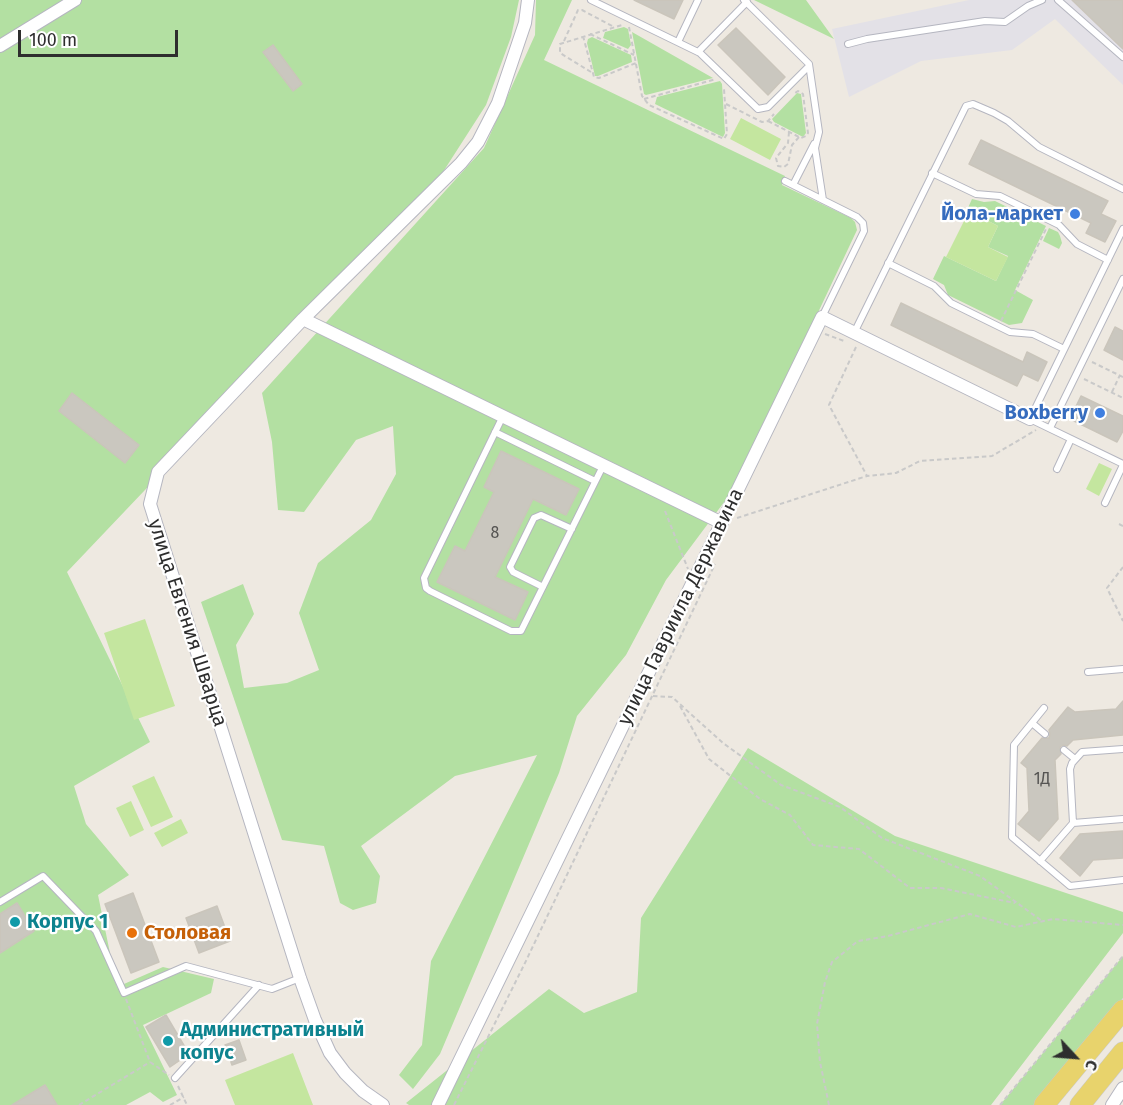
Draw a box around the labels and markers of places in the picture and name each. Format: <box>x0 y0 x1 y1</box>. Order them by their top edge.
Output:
place label: Йола-маркет <box>941 202 1063 226</box>
marker: Йола-маркет <box>1068 207 1082 221</box>
place label: Boxberry <box>1005 401 1088 425</box>
marker: Boxberry <box>1093 406 1107 420</box>
place label: Корпус 1 <box>27 910 108 934</box>
marker: Корпус 1 <box>8 915 22 929</box>
place label: Столовая <box>144 921 231 945</box>
marker: Столовая <box>125 926 139 940</box>
place label: Административный копус <box>180 1018 364 1065</box>
marker: Административный копус <box>161 1034 175 1048</box>

